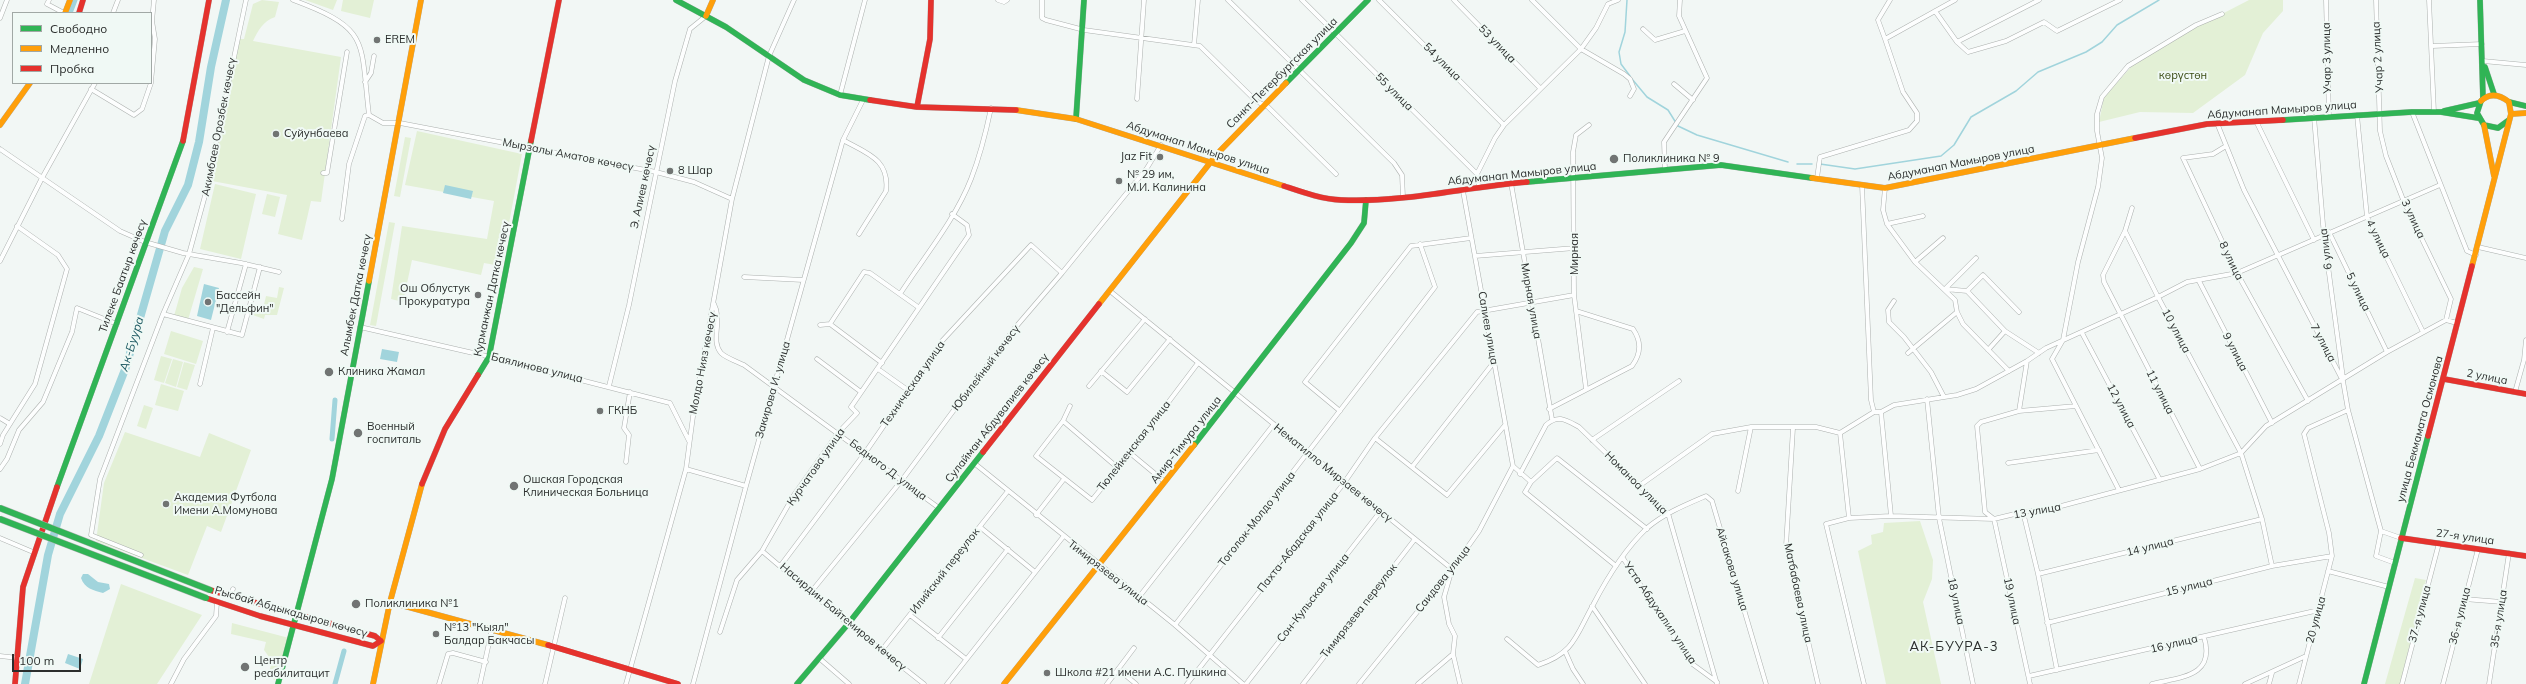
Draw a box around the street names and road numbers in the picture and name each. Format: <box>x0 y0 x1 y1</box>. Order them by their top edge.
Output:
street label: Санкт-Петербургская улица <box>1224 15 1340 131</box>
street label: Учар 2 улица <box>2370 21 2386 93</box>
street label: 53 улица <box>1476 22 1518 66</box>
street label: Учар 3 улица <box>2320 22 2334 94</box>
street label: 54 улица <box>1420 40 1464 84</box>
street label: Акимбаев Орозбек көчөсү <box>199 57 239 197</box>
street label: 55 улица <box>1372 70 1416 114</box>
street label: Абдуманап Мамыров улица <box>2207 98 2357 122</box>
street label: Абдуманап Мамыров улица <box>1125 119 1271 177</box>
street label: Мырзалы Аматов көчөсү <box>501 136 635 174</box>
street label: Абдуманап Мамыров улица <box>1886 142 2036 184</box>
street label: Э. Алиев көчөсү <box>628 144 658 230</box>
street label: Абдуманап Мамыров улица <box>1447 160 1597 188</box>
street label: 3 улица <box>2398 197 2428 241</box>
street label: Тилеке Баатыр көчөсү <box>96 217 150 335</box>
street label: 4 улица <box>2363 217 2393 261</box>
street label: Курманжан Датка көчөсү <box>471 220 513 358</box>
street label: 6 улица <box>2317 228 2335 270</box>
street label: Алымбек Датка көчөсү <box>338 233 374 357</box>
street label: Мирная <box>1568 233 1582 275</box>
street label: 8 улица <box>2216 239 2246 283</box>
street label: Мирная улица <box>1518 262 1544 340</box>
street label: 5 улица <box>2343 270 2373 314</box>
street label: Салиев улица <box>1475 290 1501 366</box>
street label: 10 улица <box>2159 307 2193 355</box>
street label: Молдо Нияз көчөсү <box>687 311 719 415</box>
street label: Юбилейный көчөсү <box>949 322 1023 414</box>
street label: 7 улица <box>2307 322 2339 364</box>
street label: 9 улица <box>2220 331 2250 373</box>
street label: Техническая улица <box>878 338 948 430</box>
street label: Закирова И. улица <box>753 340 793 440</box>
street label: Баялинова улица <box>490 350 584 386</box>
street label: Сулайман Абдувалиев көчөсү <box>942 351 1052 485</box>
street label: улица Бекмамата Осмонова <box>2394 354 2446 504</box>
street label: 2 улица <box>2465 367 2509 387</box>
street label: 11 улица <box>2143 368 2177 416</box>
street label: 12 улица <box>2104 382 2138 430</box>
street label: Амир-Тимура улица <box>1148 394 1224 486</box>
street label: Тюлейкенская улица <box>1095 398 1173 494</box>
street label: Нематилло Мирзаев көчөсү <box>1271 421 1395 525</box>
street label: Курчатова улица <box>784 426 848 508</box>
street label: Бедного Д. улица <box>847 437 929 503</box>
street label: Номаноа улица <box>1602 449 1670 517</box>
street label: Тоголок-Молдо улица <box>1216 469 1298 569</box>
street label: Пахта-Абадская улица <box>1255 489 1341 595</box>
street label: 13 улица <box>2012 500 2062 522</box>
street label: Айсакова улица <box>1713 525 1751 613</box>
street label: Илийский переулок <box>907 526 983 616</box>
street label: 27-я улица <box>2435 526 2495 548</box>
street label: 14 улица <box>2125 535 2175 559</box>
street label: Тимирязева улица <box>1065 537 1151 609</box>
street label: Матбабаева улица <box>1781 542 1815 644</box>
street label: Саидова улица <box>1413 543 1473 615</box>
street label: Сон-Кульская улица <box>1274 551 1352 645</box>
street label: Уста Абдухалил улица <box>1621 559 1699 667</box>
street label: Насирдин Байтемиров көчөсү <box>777 560 909 674</box>
street label: Тимирязева переулок <box>1318 561 1400 661</box>
street label: 15 улица <box>2164 575 2214 599</box>
street label: 18 улица <box>1945 576 1967 626</box>
street label: 19 улица <box>2001 576 2023 626</box>
street label: Рысбай Абдыкадыров көчөсү <box>213 584 369 640</box>
street label: 37-я улица <box>2406 584 2434 644</box>
street label: 36-я улица <box>2446 586 2474 646</box>
street label: 35-я улица <box>2488 589 2510 649</box>
street label: 20 улица <box>2303 595 2329 645</box>
street label: 16 улица <box>2149 632 2199 656</box>

